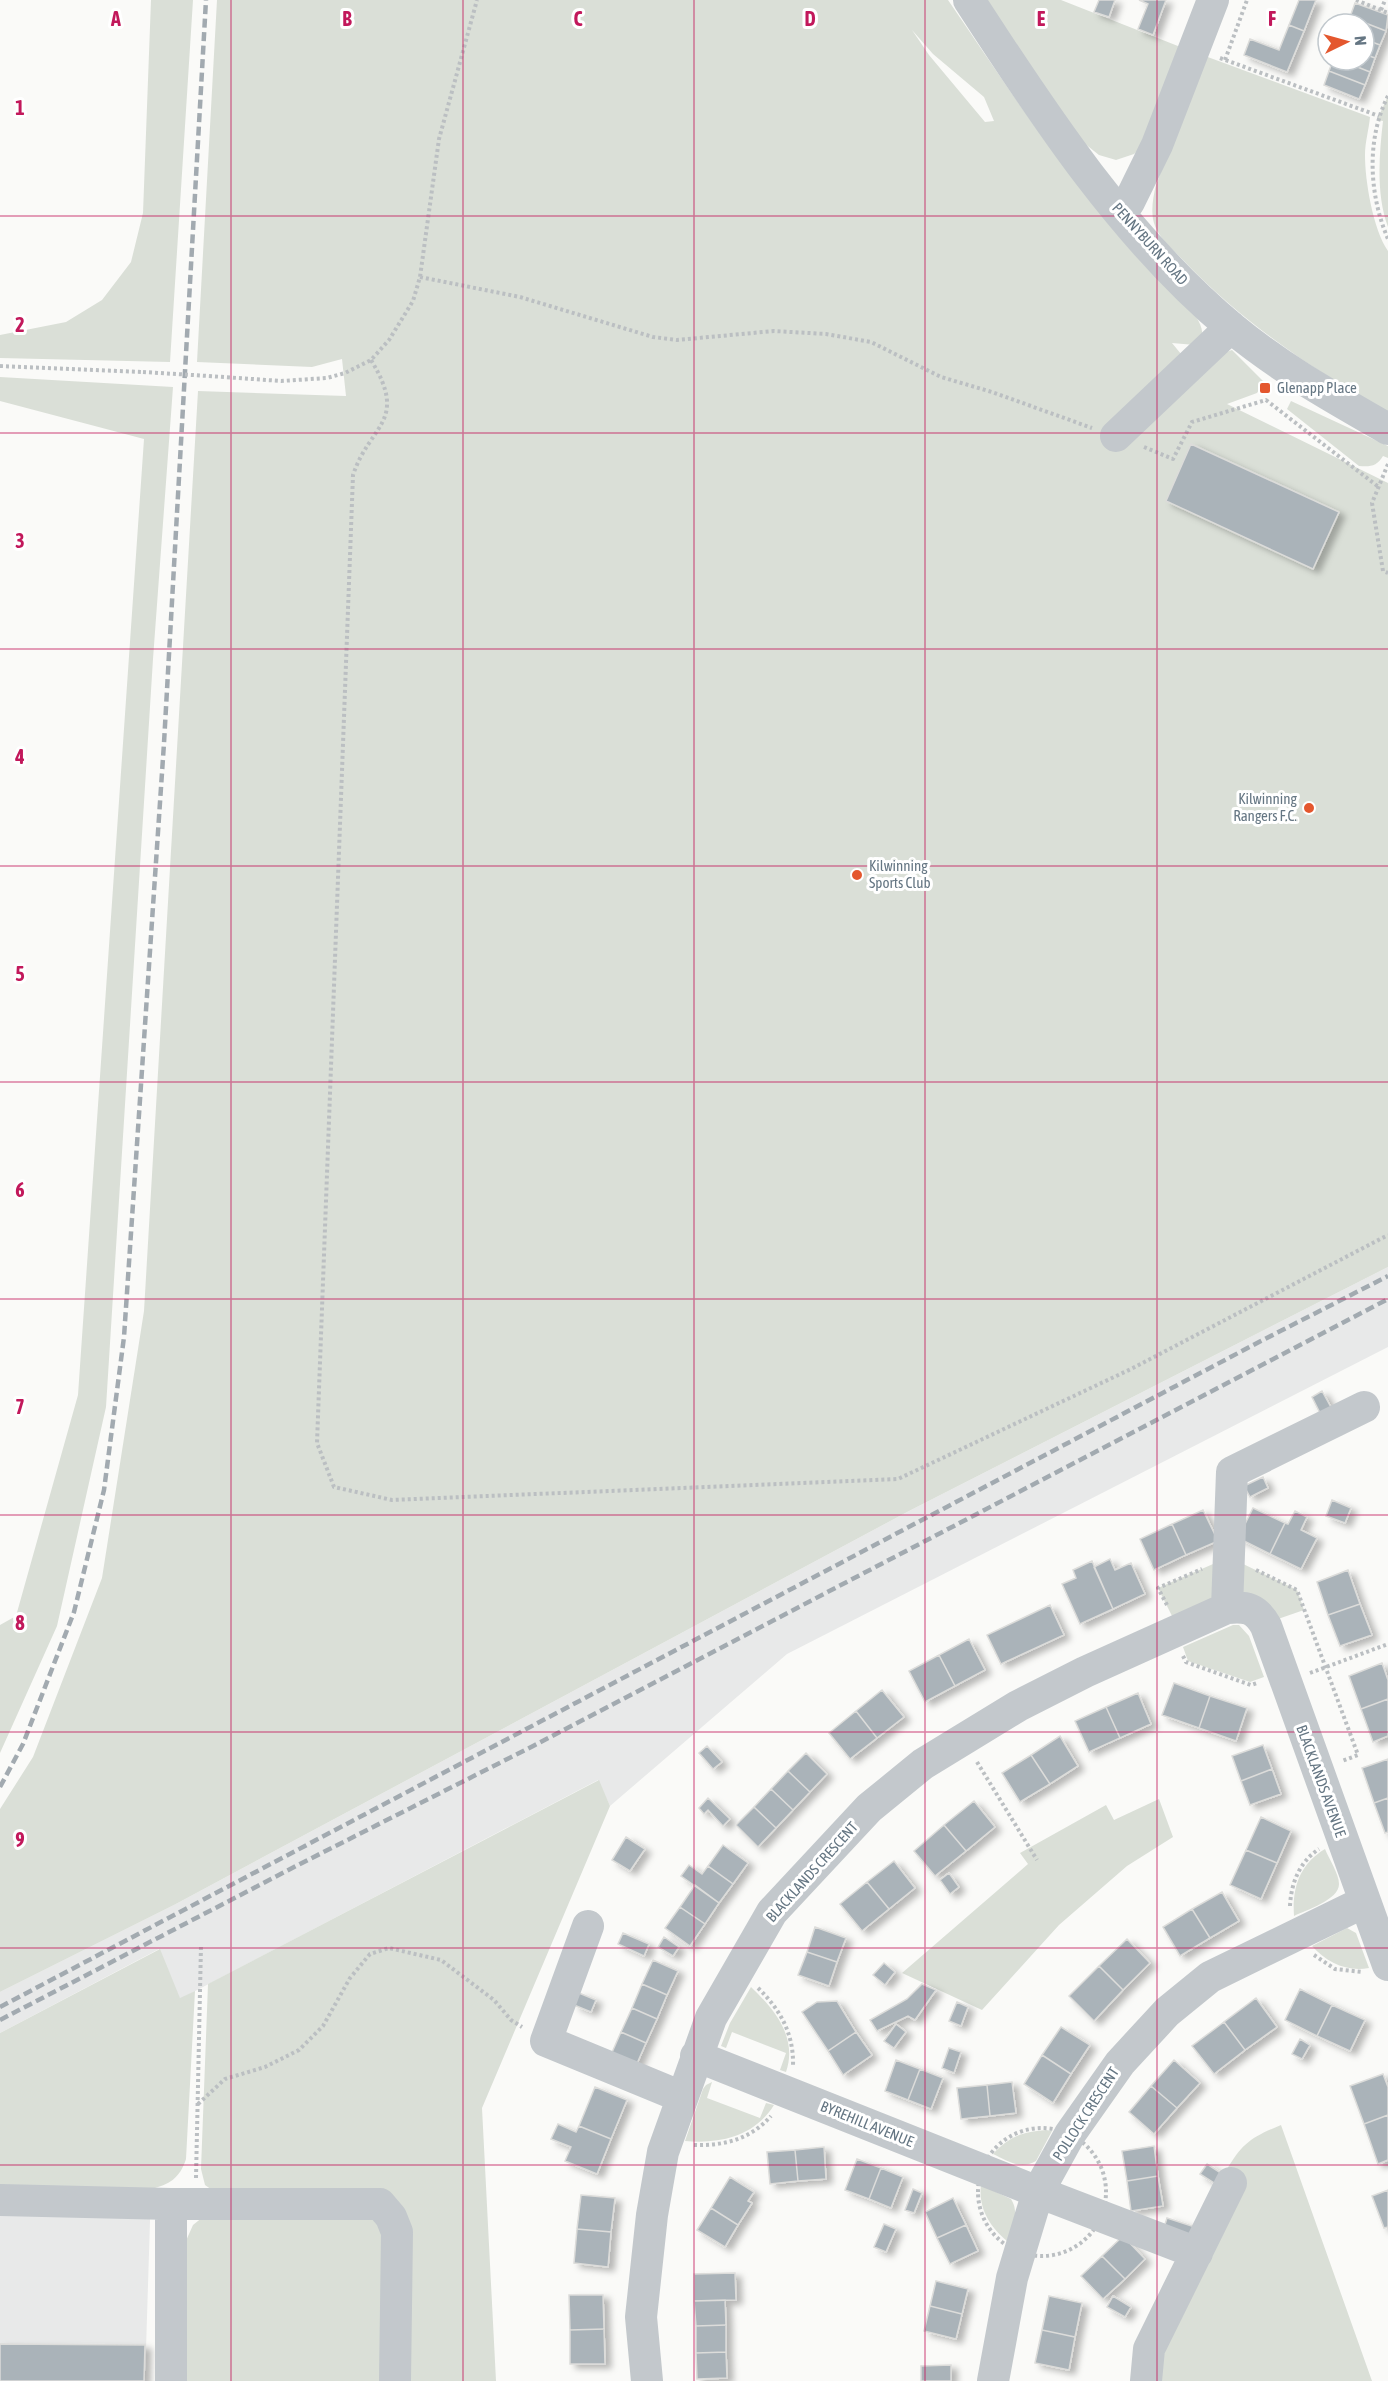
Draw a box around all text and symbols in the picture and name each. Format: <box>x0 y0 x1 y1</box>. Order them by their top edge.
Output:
text: A <box>110 7 121 30</box>
text: B <box>342 7 352 30</box>
text: C <box>574 7 583 30</box>
text: D <box>804 7 816 30</box>
text: E <box>1037 7 1046 30</box>
text: F <box>1268 7 1276 30</box>
north arrow <box>1316 12 1376 72</box>
text: N <box>1352 35 1370 46</box>
text: 1 <box>15 96 25 119</box>
street label: PENNYBURN ROAD <box>1109 199 1192 288</box>
text: 2 <box>15 313 25 336</box>
place label: Glenapp Place <box>1277 379 1357 396</box>
marker: Glenapp Place <box>1258 381 1272 395</box>
text: 3 <box>15 529 25 552</box>
text: 4 <box>14 745 25 768</box>
place label: Kilwinning Rangers F.C. <box>1233 790 1298 824</box>
marker: Kilwinning Rangers F.C. <box>1302 801 1316 815</box>
place label: Kilwinning Sports Club <box>869 857 931 891</box>
marker: Kilwinning Sports Club <box>850 868 864 882</box>
text: 5 <box>15 962 25 985</box>
text: 6 <box>15 1178 25 1201</box>
text: 7 <box>15 1395 25 1418</box>
text: 8 <box>15 1611 25 1634</box>
street label: BLACKLANDS AVENUE <box>1293 1722 1350 1840</box>
street label: BLACKLANDS CRESCENT <box>762 1818 861 1925</box>
text: 9 <box>15 1828 25 1851</box>
street label: POLLOCK CRESCENT <box>1049 2064 1122 2164</box>
street label: BYREHILL AVENUE <box>818 2097 917 2150</box>

